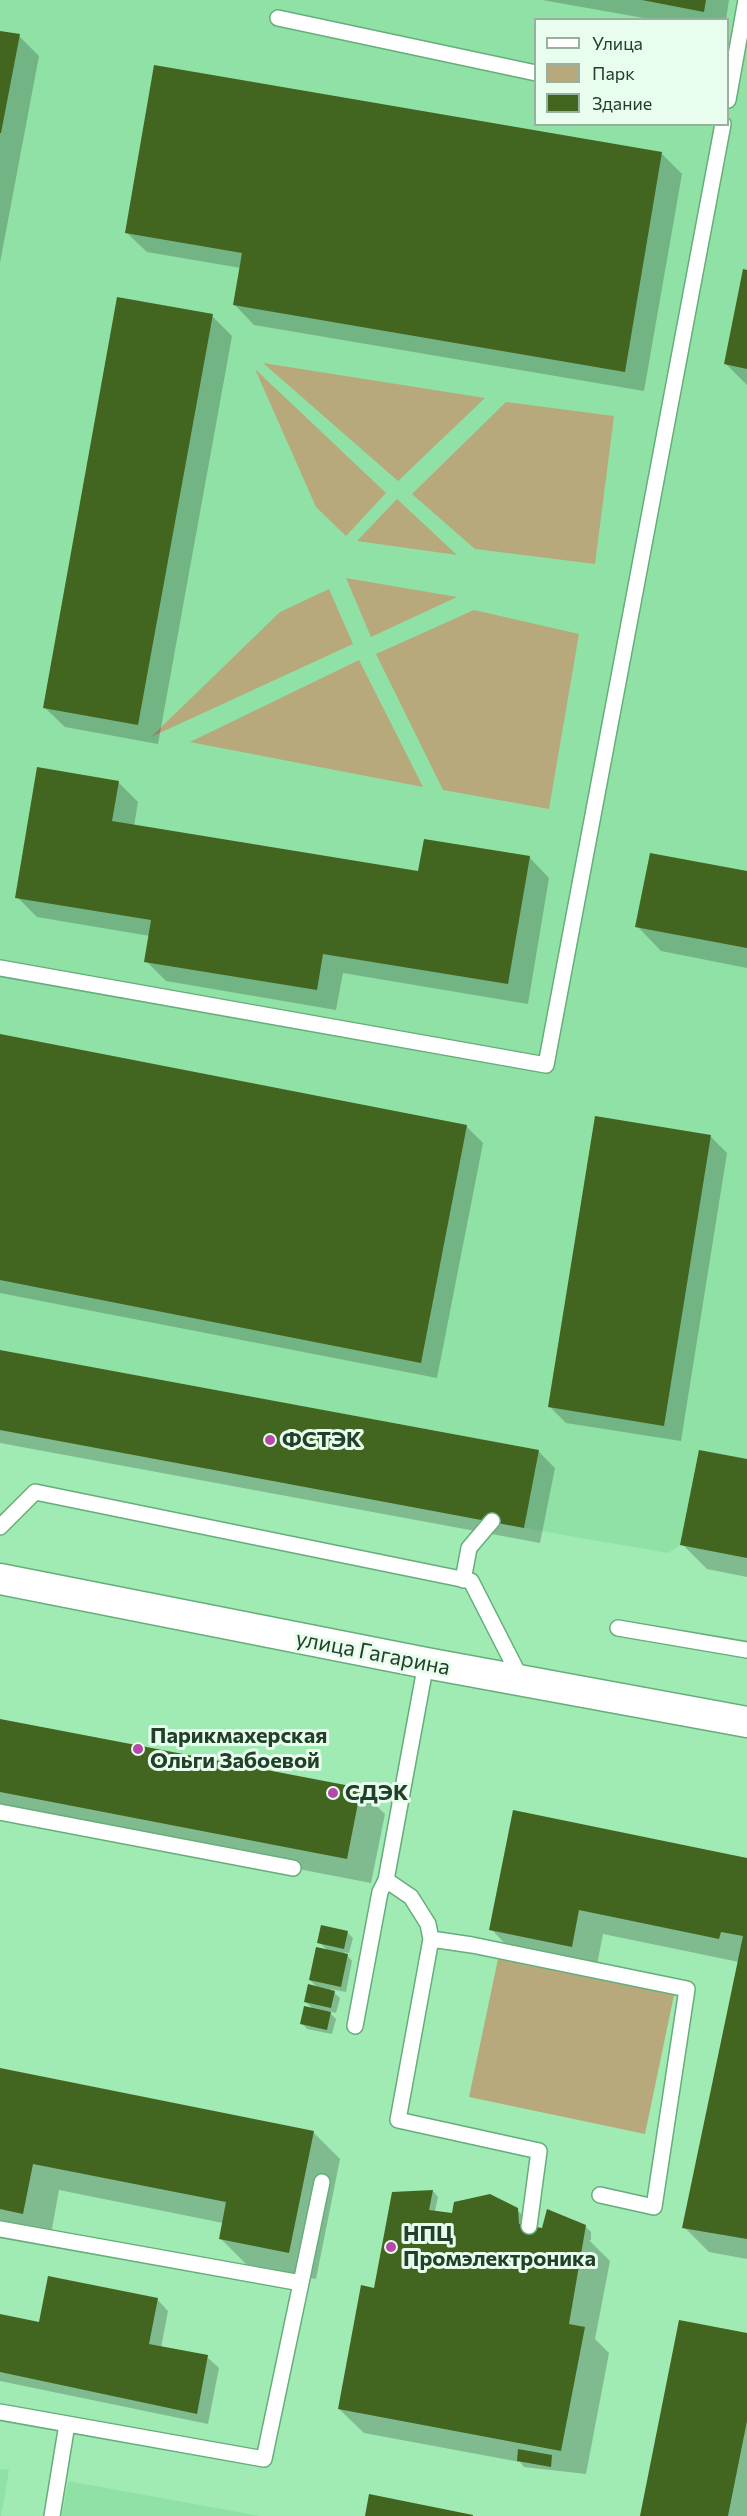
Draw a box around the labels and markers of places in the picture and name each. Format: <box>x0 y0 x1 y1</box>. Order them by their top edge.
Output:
place label: ФСТЭК <box>282 1427 361 1453</box>
marker: ФСТЭК <box>263 1433 277 1447</box>
place label: Парикмахерская Ольги Забоевой <box>150 1723 327 1774</box>
marker: Парикмахерская Ольги Забоевой <box>131 1742 145 1756</box>
place label: СДЭК <box>345 1780 408 1806</box>
marker: СДЭК <box>326 1786 340 1800</box>
place label: НПЦ Промэлектроника <box>403 2221 596 2272</box>
marker: НПЦ Промэлектроника <box>384 2240 398 2254</box>

